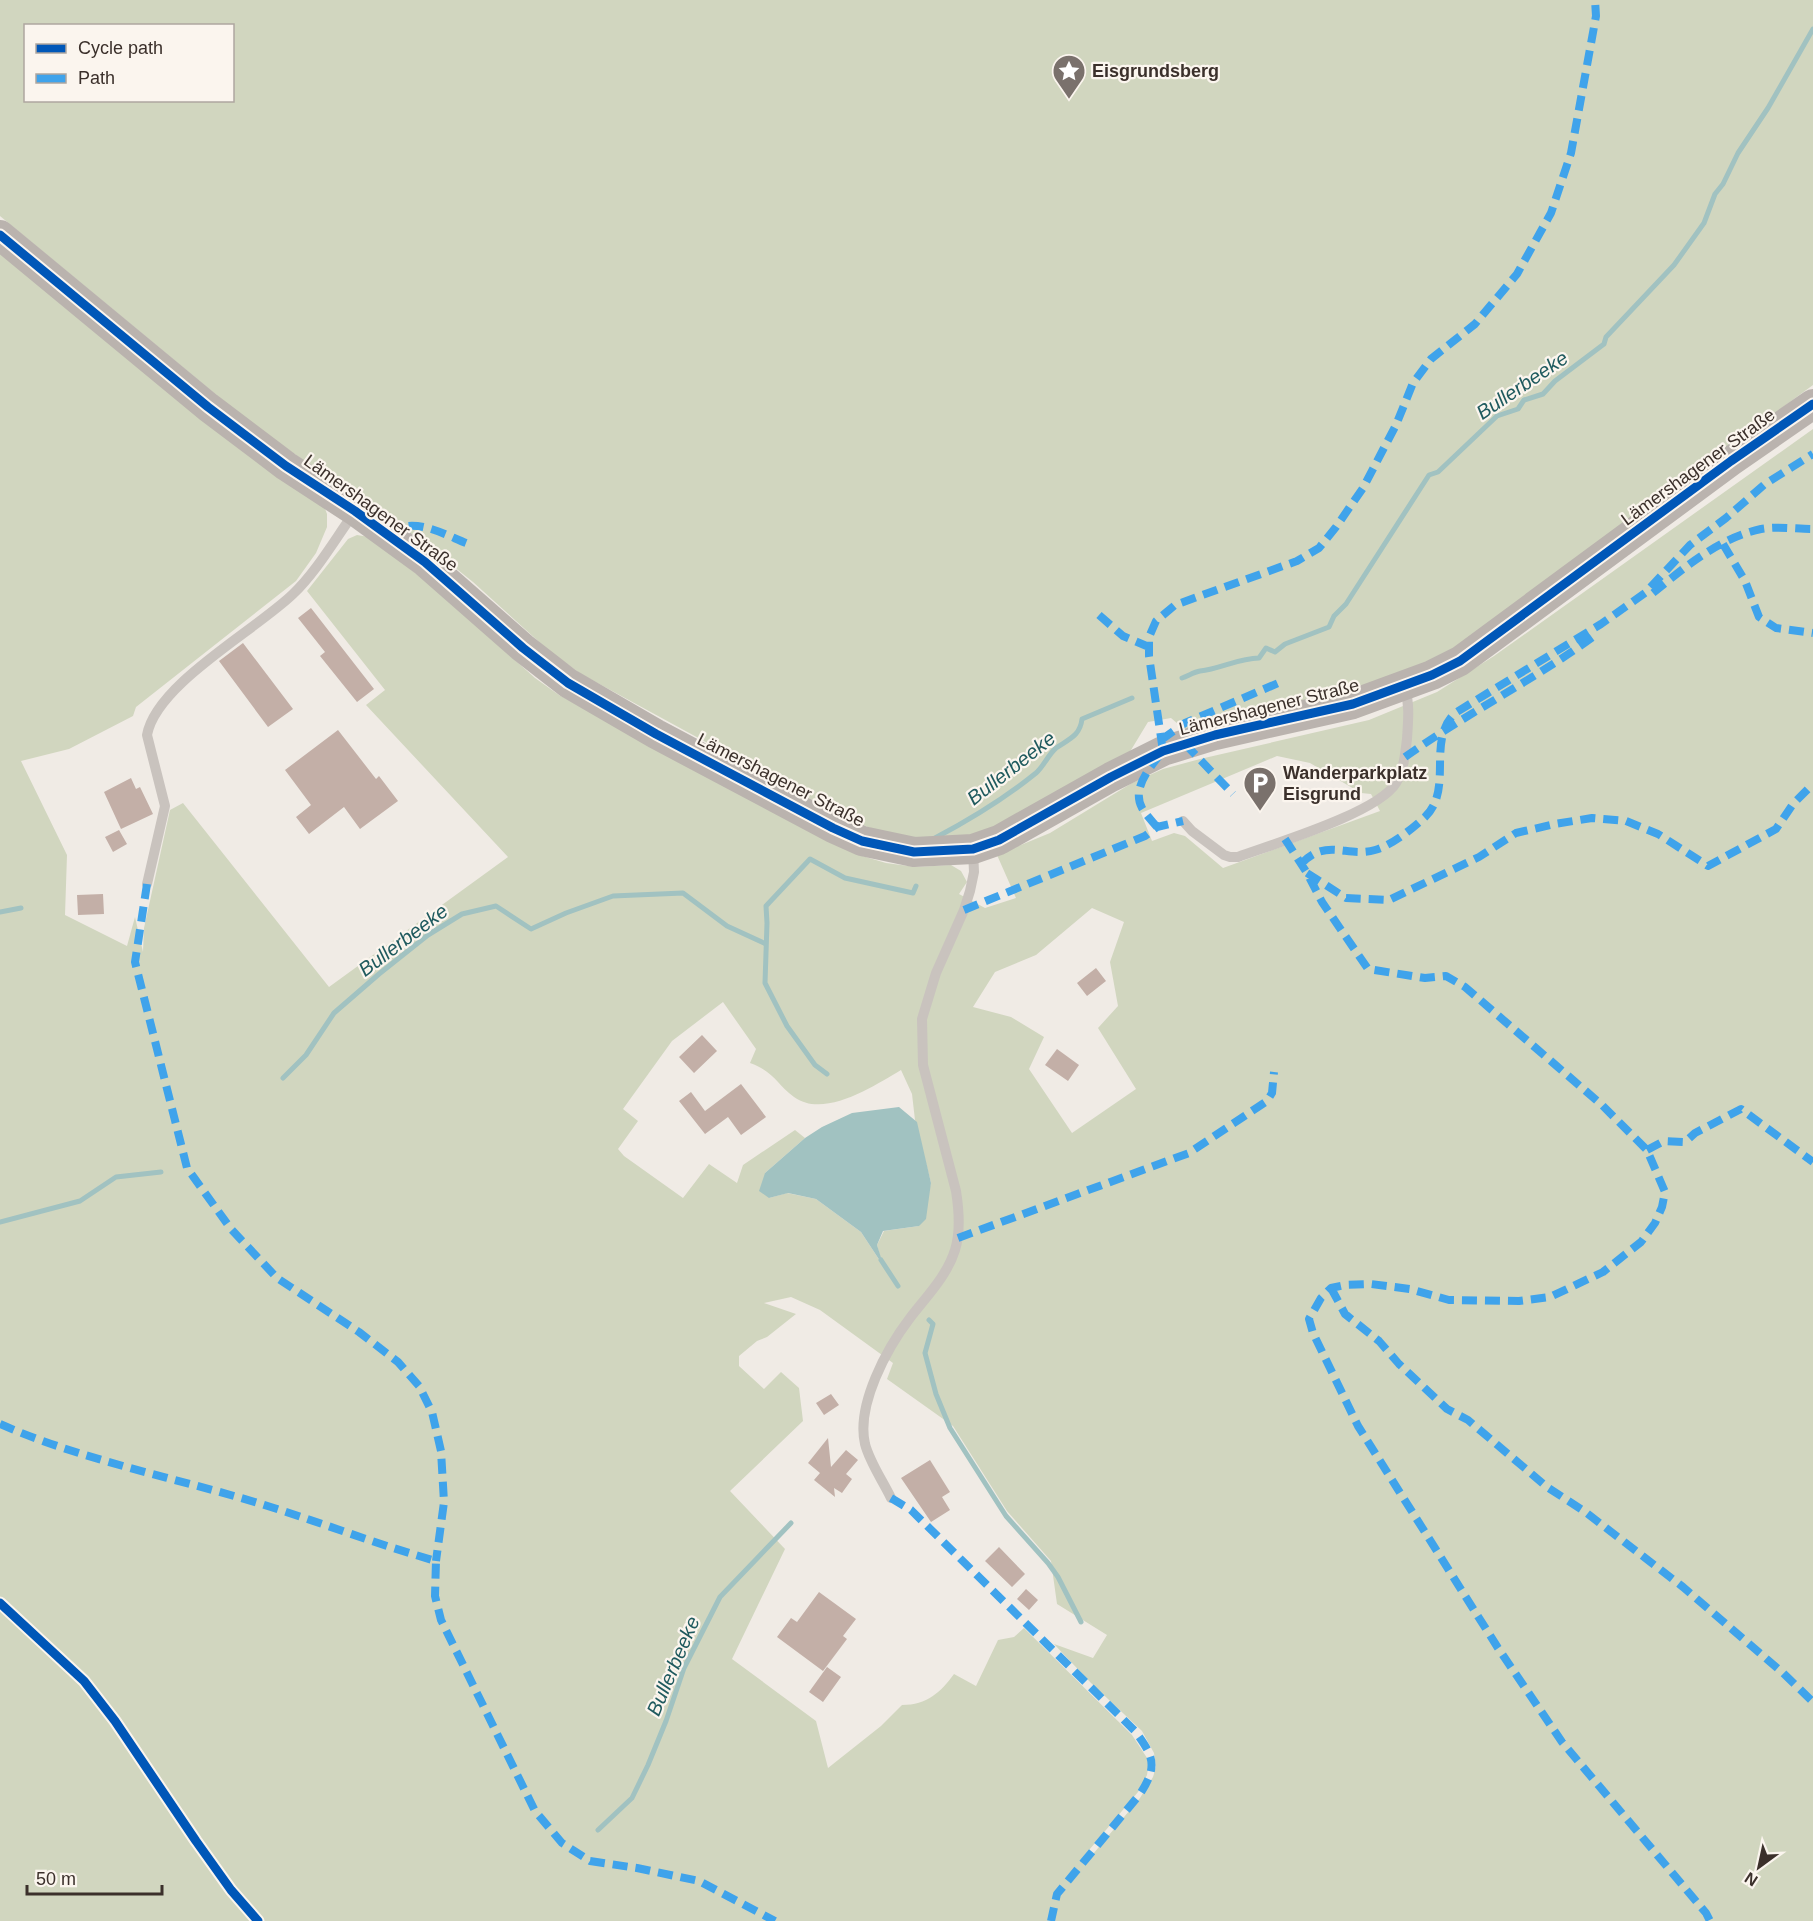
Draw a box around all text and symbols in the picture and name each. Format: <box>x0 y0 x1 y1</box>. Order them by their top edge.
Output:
legend <box>24 24 234 102</box>
text: Cycle path <box>78 38 163 58</box>
place icon: Eisgrundsberg <box>1051 53 1087 100</box>
place label: Eisgrundsberg <box>1092 61 1219 81</box>
text: Path <box>78 68 115 88</box>
water label: Bullerbeeke <box>1472 346 1572 424</box>
street label: Lämershagener Straße <box>1617 405 1779 529</box>
street label: Lämershagener Straße <box>300 451 462 575</box>
street label: Lämershagener Straße <box>1177 675 1361 739</box>
water label: Bullerbeeke <box>963 727 1059 809</box>
street label: Lämershagener Straße <box>694 729 868 831</box>
place label: Wanderparkplatz Eisgrund <box>1283 763 1427 804</box>
parking icon: Wanderparkplatz Eisgrund <box>1242 765 1278 812</box>
water label: Bullerbeeke <box>354 899 452 981</box>
water label: Bullerbeeke <box>642 1613 704 1719</box>
north arrow <box>1729 1837 1789 1897</box>
scale bar <box>27 1858 162 1896</box>
text: 50 m <box>36 1869 76 1889</box>
text: N <box>1742 1869 1761 1889</box>

